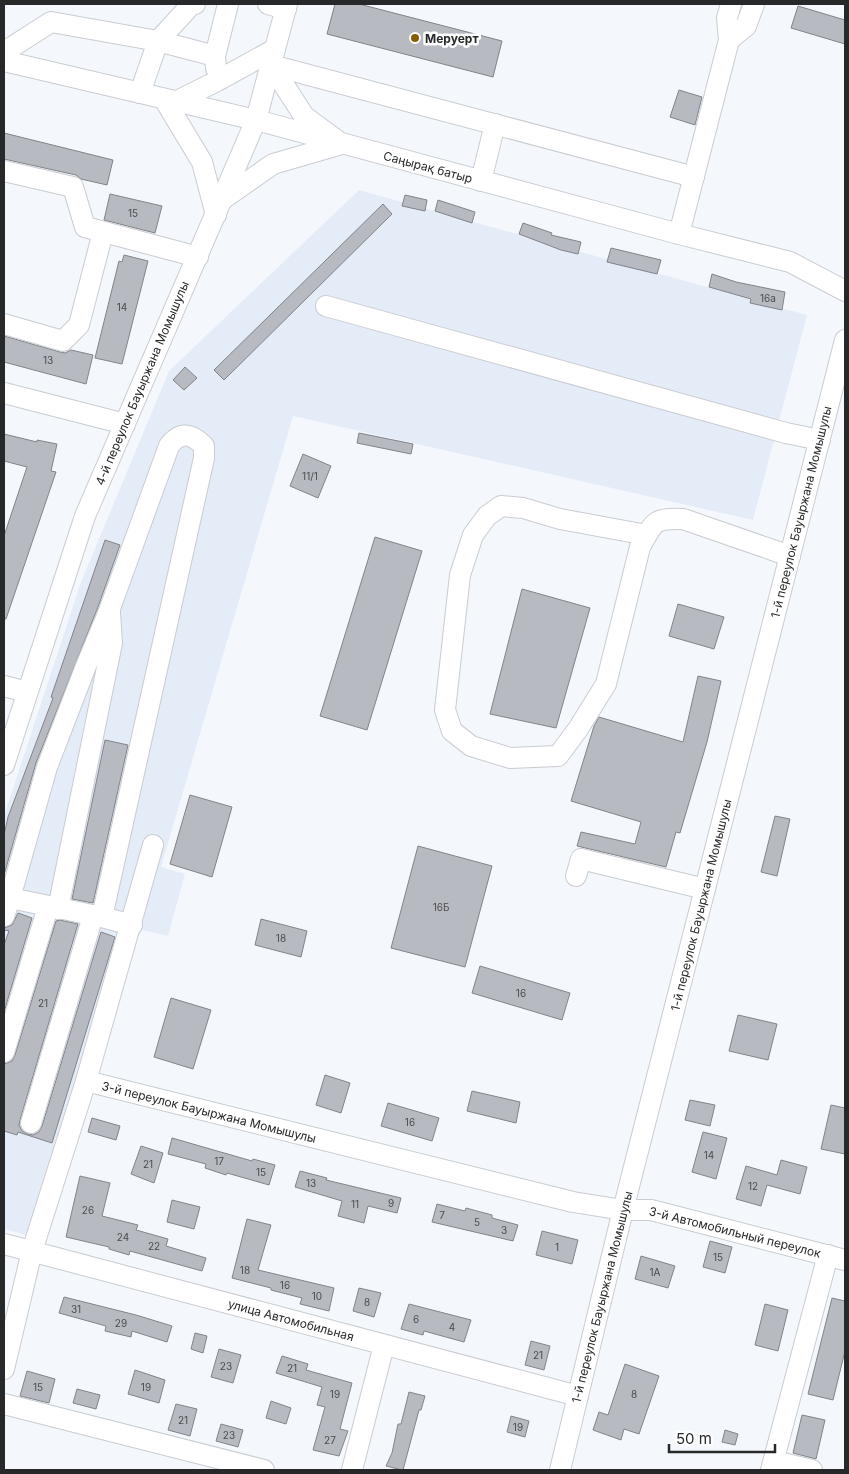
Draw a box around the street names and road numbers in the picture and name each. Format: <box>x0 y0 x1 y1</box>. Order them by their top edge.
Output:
street label: Саңырақ батыр <box>382 148 474 186</box>
street label: 4-й переулок Бауыржана Момышулы <box>92 279 192 487</box>
street label: 1-й переулок Бауыржана Момышулы <box>767 405 835 619</box>
street label: 1-й переулок Бауыржана Момышулы <box>667 798 735 1012</box>
street label: 3-й переулок Бауыржана Момышулы <box>100 1078 318 1146</box>
street label: 1-й переулок Бауыржана Момышулы <box>568 1190 636 1404</box>
street label: 3-й Автомобильный переулок <box>647 1203 823 1261</box>
street label: улица Автомобильная <box>226 1296 356 1344</box>

